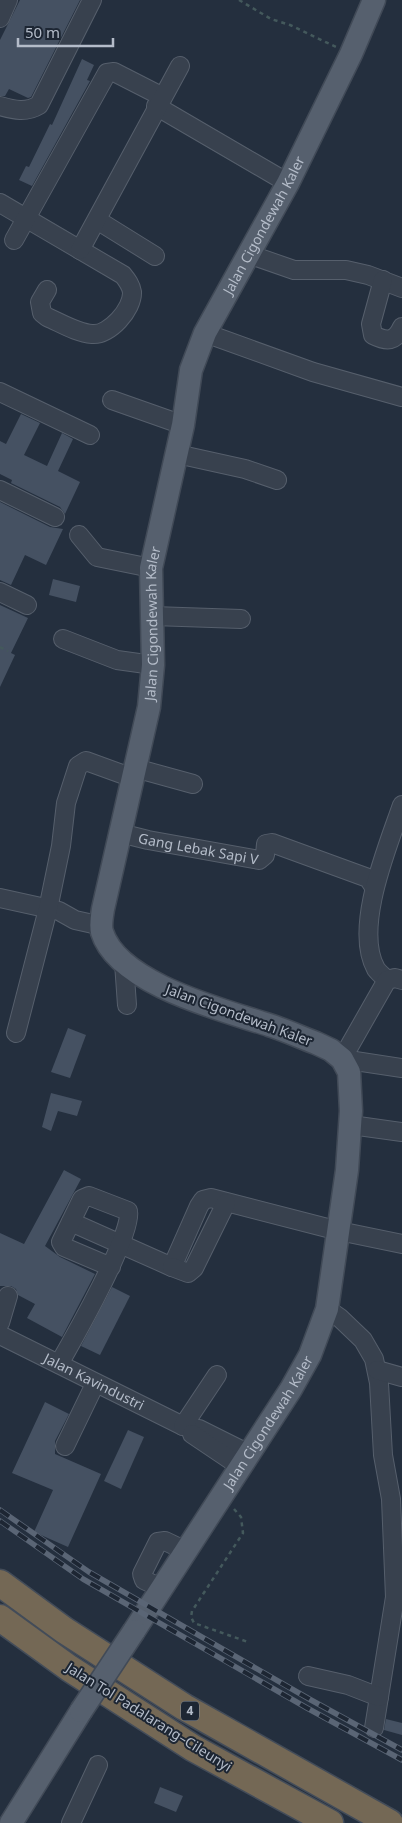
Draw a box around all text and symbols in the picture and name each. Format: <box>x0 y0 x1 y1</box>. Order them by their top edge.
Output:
scale bar <box>18 15 112 47</box>
text: 50 m <box>25 22 60 42</box>
street label: Jalan Cigondewah Kaler <box>217 153 309 300</box>
street label: Jalan Cigondewah Kaler <box>139 544 165 704</box>
street label: Gang Lebak Sapi V <box>136 828 261 869</box>
street label: Jalan Cigondewah Kaler <box>161 978 315 1050</box>
street label: Jalan Kavindustri <box>39 1347 148 1414</box>
street label: Jalan Cigondewah Kaler <box>217 1352 317 1495</box>
street label: Jalan Tol Padalarang–Cileunyi <box>61 1657 236 1775</box>
road number: 4 <box>181 1702 199 1720</box>

